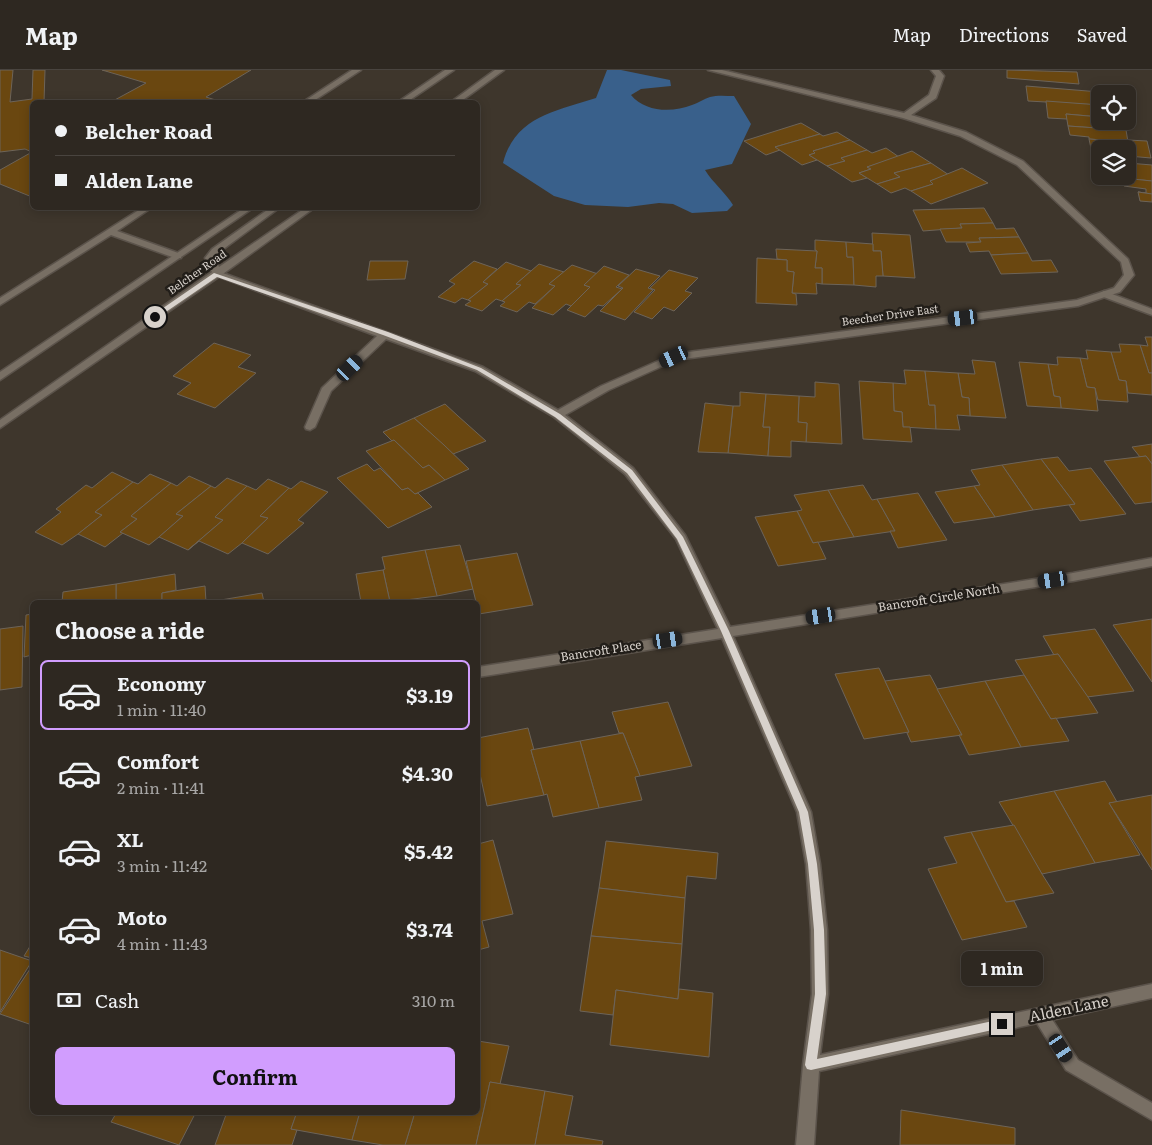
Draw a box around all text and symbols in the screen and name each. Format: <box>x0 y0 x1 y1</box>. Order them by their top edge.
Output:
text: Map <box>25 17 78 52</box>
text: Map <box>893 21 931 48</box>
text: Directions <box>959 21 1049 48</box>
text: Saved <box>1077 21 1127 48</box>
map controls <box>1091 85 1136 185</box>
button: locate <box>1091 85 1136 130</box>
text: Belcher Road <box>85 117 212 145</box>
button: layers <box>1091 140 1136 185</box>
text: Alden Lane <box>85 166 193 194</box>
street label: Belcher Road <box>164 245 229 297</box>
street label: Beecher Drive East <box>840 299 940 329</box>
route start <box>144 306 166 328</box>
car <box>947 309 978 327</box>
car <box>657 344 690 370</box>
car <box>333 352 366 384</box>
car <box>1037 570 1068 590</box>
street label: Bancroft Circle North <box>877 578 1001 616</box>
car <box>805 606 836 626</box>
text: Choose a ride <box>55 613 204 646</box>
car <box>652 630 683 650</box>
street label: Bancroft Place <box>559 635 643 665</box>
text: Economy <box>117 669 206 697</box>
icon: car <box>57 673 102 718</box>
text: $3.19 <box>406 681 453 709</box>
text: 1 min · 11:40 <box>117 697 206 721</box>
text: Comfort <box>117 747 199 775</box>
icon: car <box>57 751 102 796</box>
text: $4.30 <box>402 759 453 787</box>
text: 2 min · 11:41 <box>117 775 205 799</box>
text: XL <box>117 825 144 853</box>
icon: car <box>57 829 102 874</box>
text: $5.42 <box>404 837 453 865</box>
text: 3 min · 11:42 <box>117 853 207 877</box>
text: Moto <box>117 903 167 931</box>
icon: car <box>57 907 102 952</box>
text: $3.74 <box>406 915 453 943</box>
text: 4 min · 11:43 <box>117 931 208 955</box>
callout: 1 min <box>961 952 1043 986</box>
text: 1 min <box>981 956 1023 980</box>
icon: cash <box>55 986 83 1014</box>
text: Cash <box>95 986 139 1014</box>
text: 310 m <box>412 988 455 1012</box>
street label: Alden Lane <box>1027 988 1111 1027</box>
route end <box>991 1013 1013 1035</box>
car <box>1046 1031 1075 1065</box>
button: Confirm <box>55 1047 455 1105</box>

